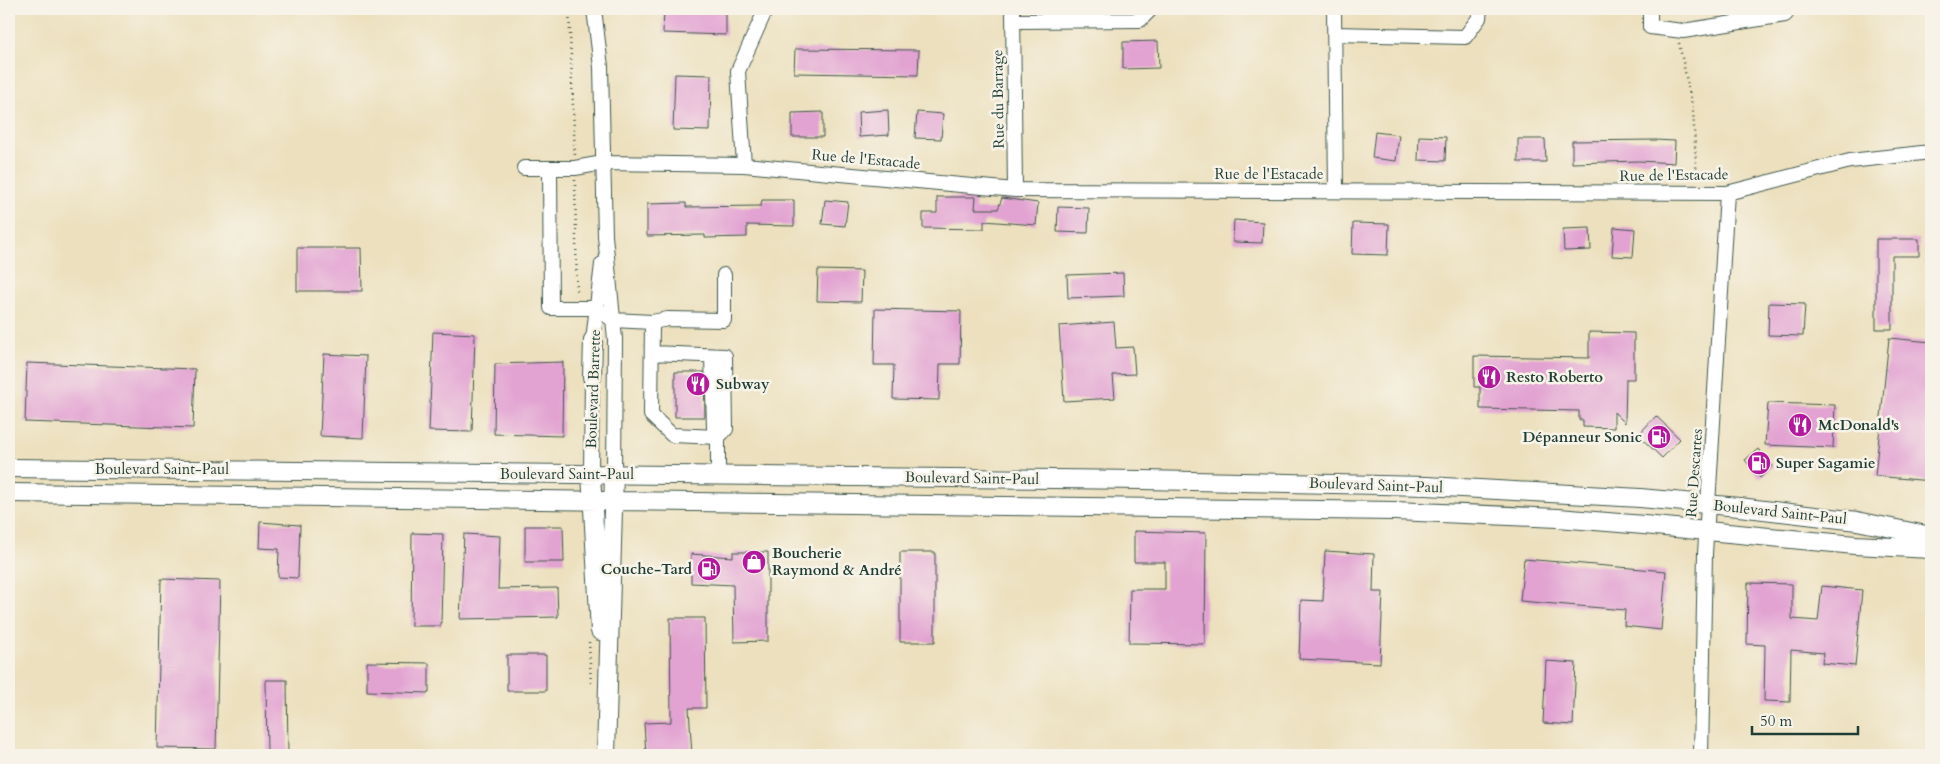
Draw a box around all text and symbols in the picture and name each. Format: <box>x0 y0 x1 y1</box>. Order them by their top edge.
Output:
street label: Rue du Barrage <box>987 49 1009 149</box>
street label: Rue de l'Estacade <box>811 144 921 174</box>
street label: Rue de l'Estacade <box>1214 164 1324 184</box>
street label: Rue de l'Estacade <box>1619 164 1729 186</box>
street label: Boulevard Barrette <box>581 329 605 449</box>
restaurant icon: Resto Roberto <box>1476 364 1502 390</box>
place label: Resto Roberto <box>1506 367 1603 387</box>
restaurant icon: Subway <box>685 371 711 397</box>
place label: Subway <box>716 374 770 394</box>
restaurant icon: McDonald's <box>1787 412 1813 438</box>
place label: McDonald's <box>1818 415 1899 435</box>
fuel station icon: Dépanneur Sonic <box>1646 424 1672 450</box>
place label: Dépanneur Sonic <box>1522 427 1642 447</box>
street label: Rue Descartes <box>1681 428 1707 518</box>
fuel station icon: Super Sagamie <box>1746 450 1772 476</box>
place label: Super Sagamie <box>1776 453 1876 473</box>
street label: Boulevard Saint-Paul <box>95 459 229 479</box>
street label: Boulevard Saint-Paul <box>500 464 634 484</box>
street label: Boulevard Saint-Paul <box>905 467 1039 489</box>
street label: Boulevard Saint-Paul <box>1309 473 1444 497</box>
street label: Boulevard Saint-Paul <box>1712 495 1848 529</box>
place label: Boucherie Raymond & André <box>772 543 902 580</box>
shop icon: Boucherie Raymond & André <box>741 549 767 575</box>
fuel station icon: Couche-Tard <box>696 556 722 582</box>
place label: Couche-Tard <box>601 559 692 579</box>
scale bar <box>1752 704 1859 736</box>
text: 50 m <box>1760 711 1792 731</box>

